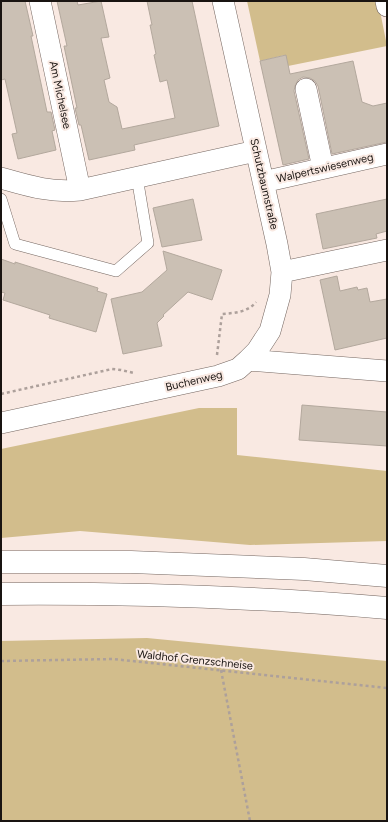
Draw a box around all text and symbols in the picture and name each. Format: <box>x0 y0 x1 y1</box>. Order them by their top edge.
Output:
street label: Am Michelsee <box>46 60 74 130</box>
street label: Schutzbaumstraße <box>247 137 281 231</box>
street label: Walpertswiesenweg <box>275 151 375 185</box>
street label: Buchenweg <box>164 368 224 394</box>
street label: Waldhof Grenzschneise <box>136 647 254 673</box>

